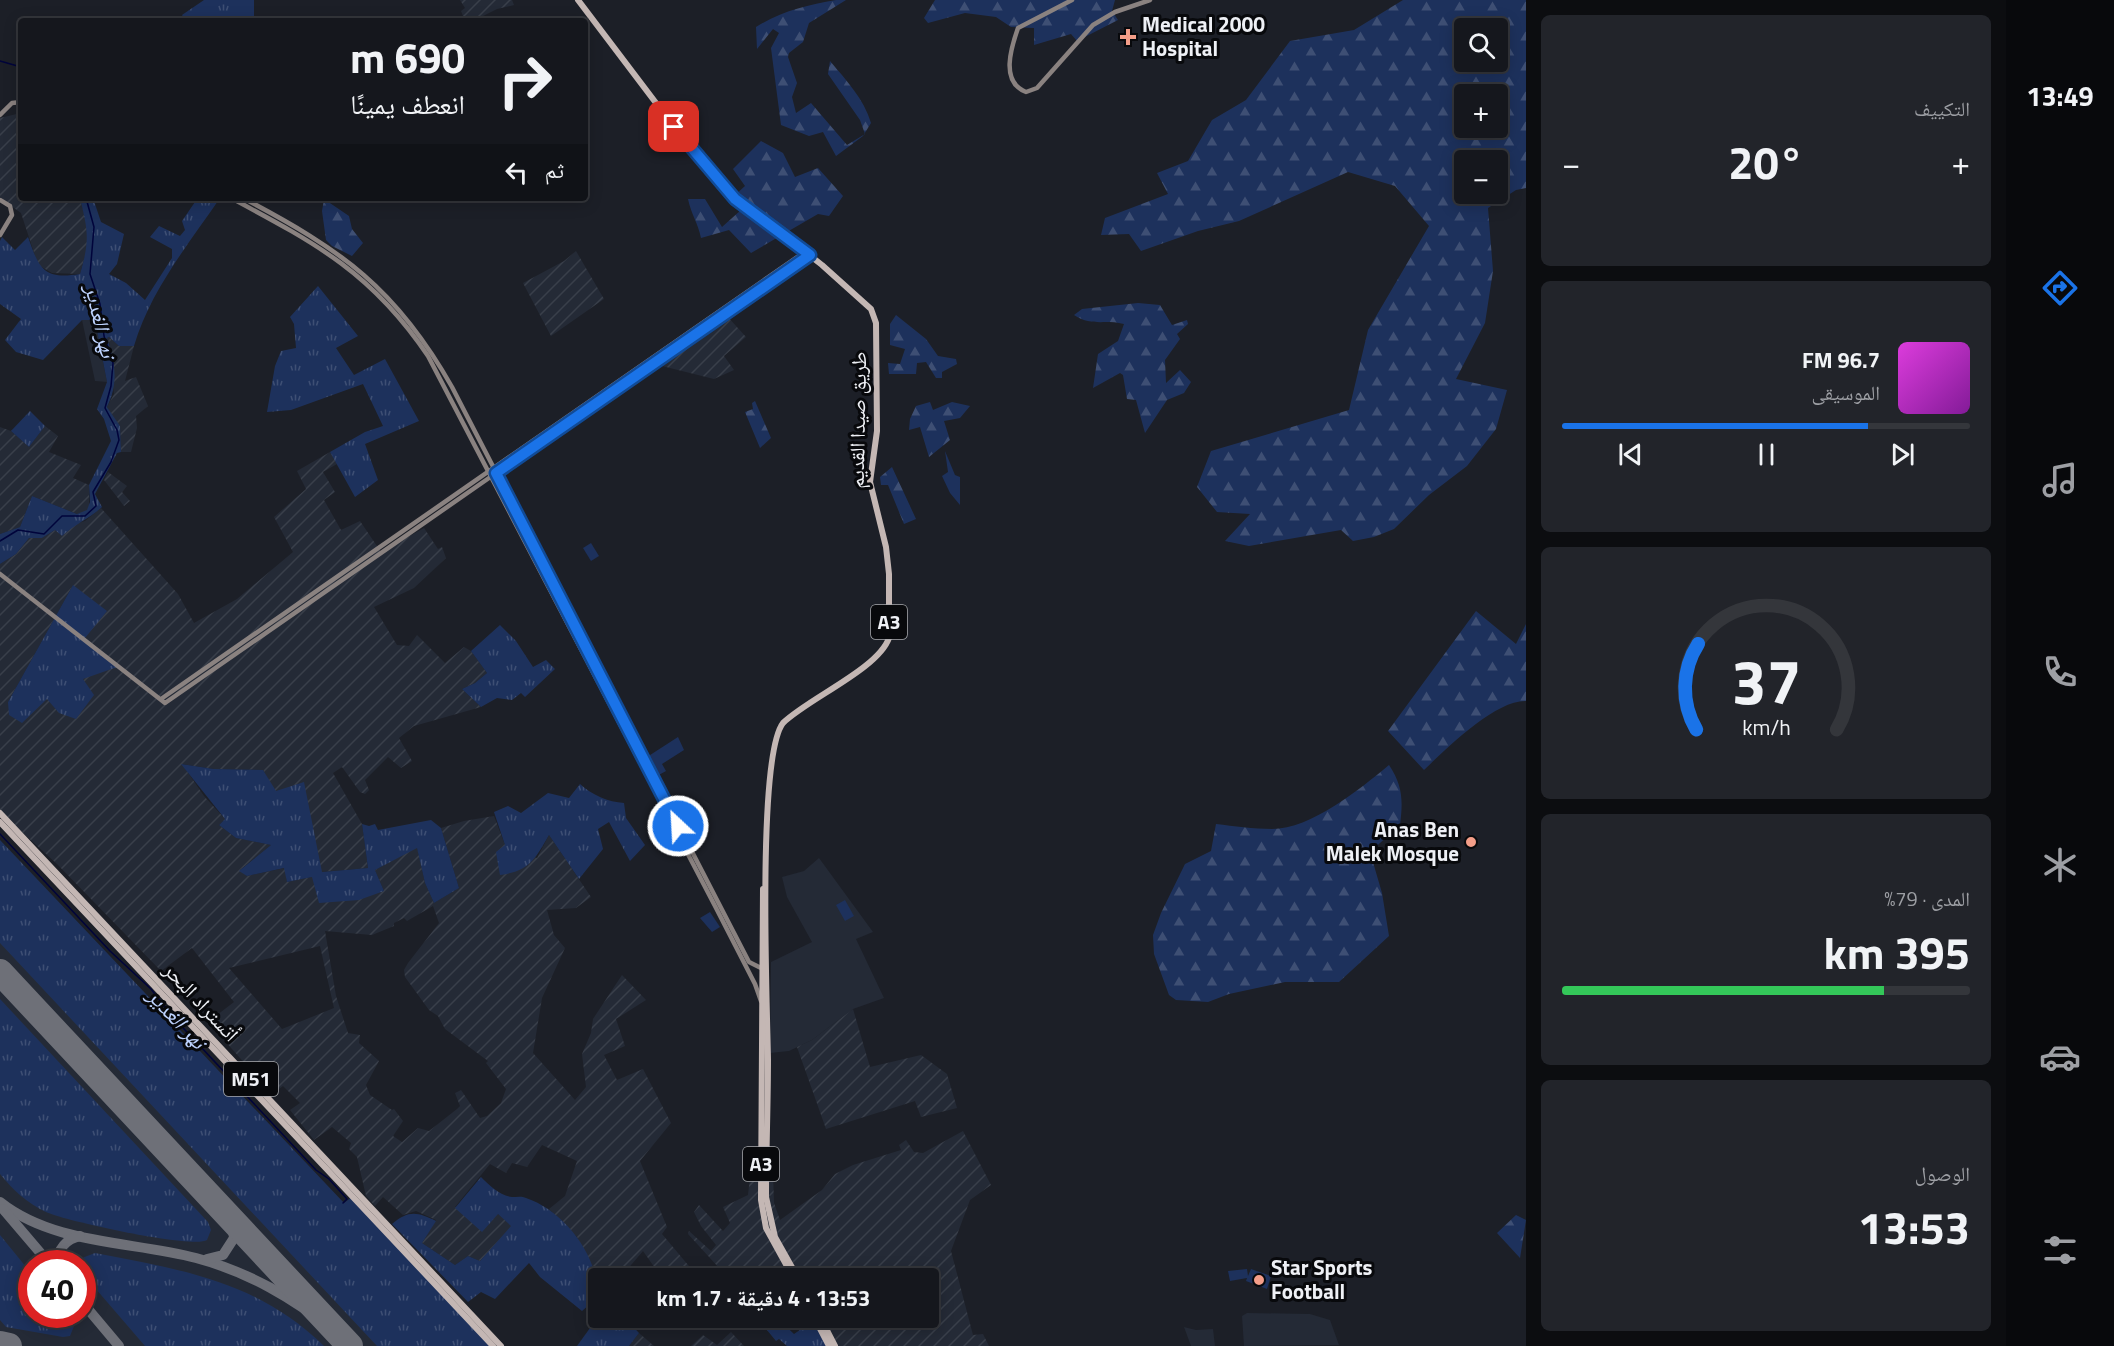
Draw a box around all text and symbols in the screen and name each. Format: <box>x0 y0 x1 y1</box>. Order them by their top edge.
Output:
place label: Medical 2000 Hospital <box>1142 8 1265 64</box>
map controls <box>1454 18 1508 204</box>
button: search <box>1454 18 1508 72</box>
text: 690 m <box>350 25 465 89</box>
marker: Medical 2000 Hospital <box>1119 28 1137 46</box>
icon: right <box>486 42 564 120</box>
text: 13:49 <box>2026 75 2094 116</box>
text: انعطف يمينًا <box>350 83 465 124</box>
button: + <box>1454 84 1508 138</box>
text: التكييف <box>1914 93 1970 124</box>
pin <box>648 101 699 152</box>
icon: arrive <box>657 110 690 143</box>
text: 20° <box>1728 128 1804 196</box>
text: − <box>1562 138 1580 188</box>
text: + <box>1952 138 1970 188</box>
button: − <box>1454 150 1508 204</box>
text: ثم <box>545 153 564 187</box>
icon: left <box>500 156 533 189</box>
icon: directions <box>2039 267 2081 309</box>
water label: نهر الغدير <box>76 279 127 364</box>
text: 96.7 FM <box>1802 343 1880 377</box>
street label: طريق صيدا القديم <box>840 351 874 489</box>
text: الموسيقى <box>1812 377 1880 408</box>
icon: previous <box>1614 438 1647 471</box>
icon: pause <box>1750 438 1783 471</box>
icon: next <box>1886 438 1919 471</box>
icon: music <box>2039 459 2081 501</box>
road number: A3 <box>871 605 907 639</box>
text: 37 <box>1731 633 1801 728</box>
icon: phone <box>2039 651 2081 693</box>
text: km/h <box>1742 711 1790 743</box>
position arrow <box>646 794 710 858</box>
place label: Anas Ben Malek Mosque <box>1326 813 1459 869</box>
marker: Anas Ben Malek Mosque <box>1464 835 1478 849</box>
icon: climate <box>2039 844 2081 886</box>
text: المدى · 79% <box>1884 883 1970 914</box>
text: 395 km <box>1824 918 1970 986</box>
street label: أتستراد البحر <box>156 954 247 1048</box>
water label: نهر الغدير <box>138 978 217 1059</box>
icon: car <box>2039 1036 2081 1078</box>
road number: M51 <box>224 1062 278 1096</box>
road number: A3 <box>743 1147 779 1181</box>
text: الوصول <box>1915 1158 1970 1189</box>
text: 13:53 <box>1858 1193 1970 1261</box>
icon: filters <box>2039 1229 2081 1271</box>
speed limit sign: 40 <box>18 1250 96 1328</box>
place label: Star Sports Football <box>1271 1251 1373 1307</box>
marker: Star Sports Football <box>1252 1273 1266 1287</box>
text: 13:53 · 4 دقيقة · 1.7 km <box>657 1281 870 1315</box>

